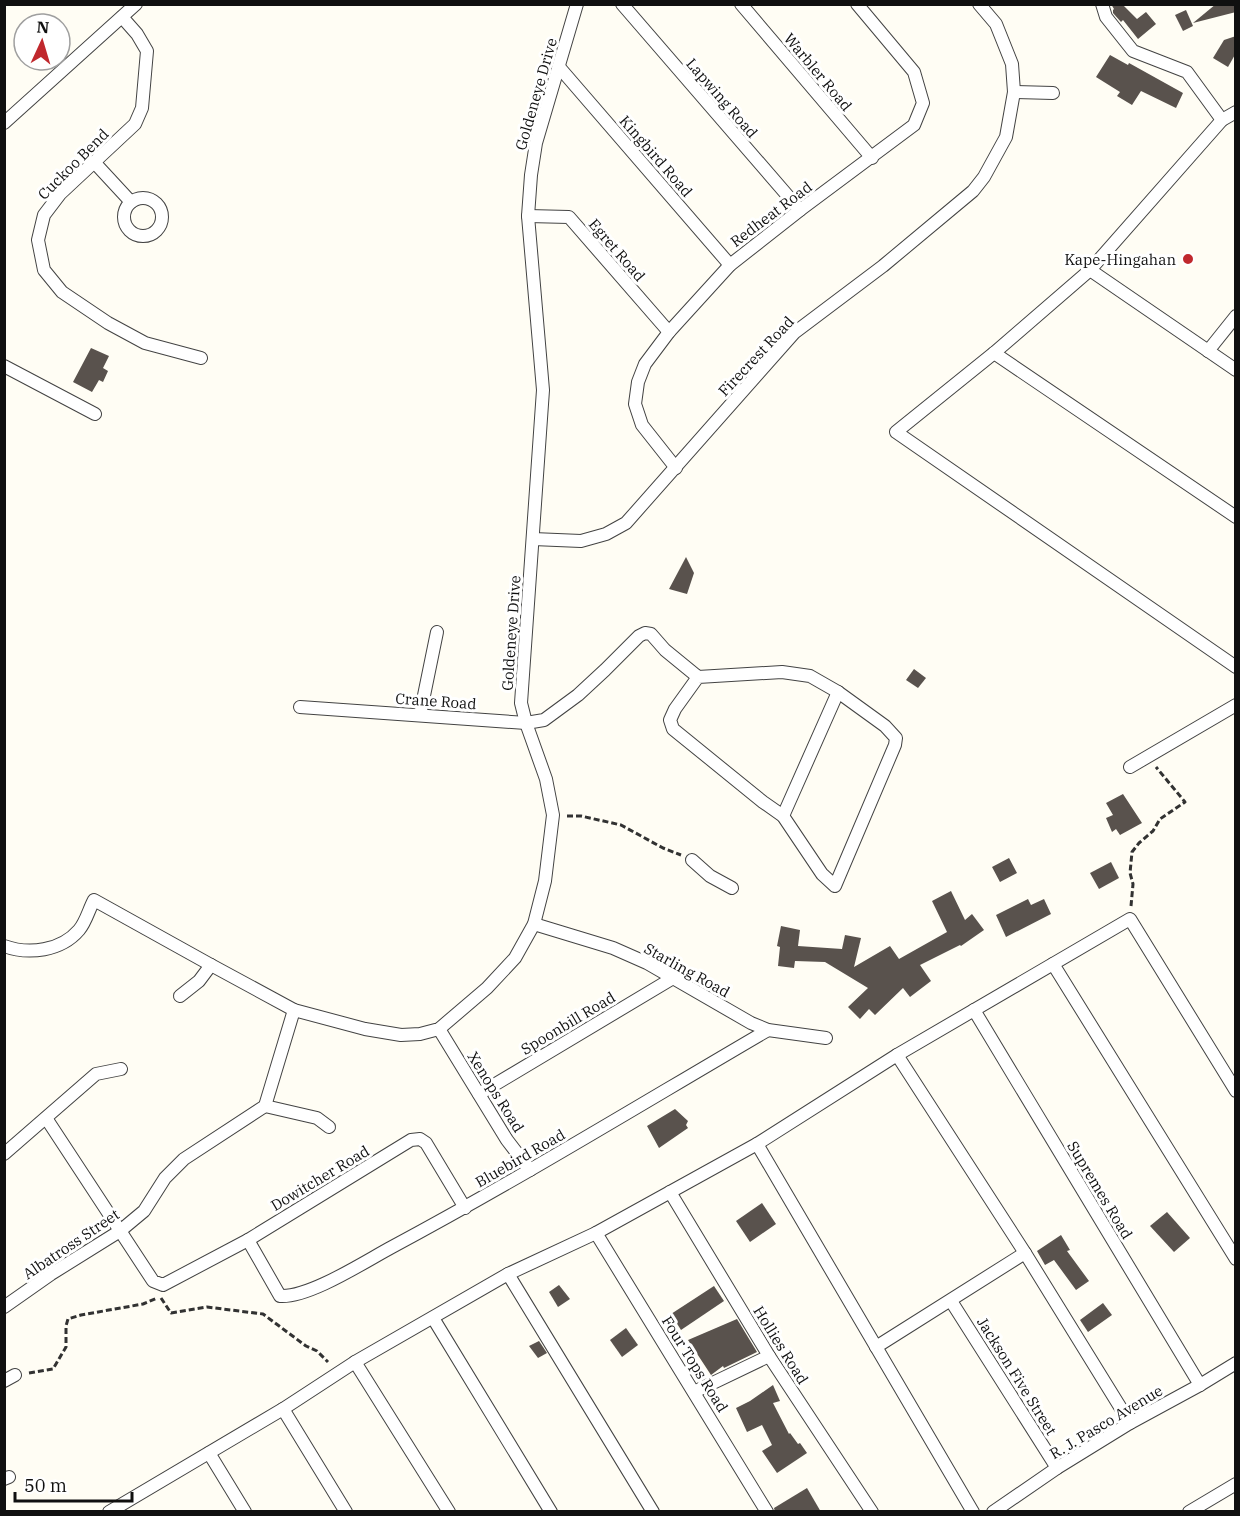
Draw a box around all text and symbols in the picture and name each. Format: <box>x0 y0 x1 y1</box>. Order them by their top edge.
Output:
north arrow <box>12 12 72 72</box>
text: N <box>36 17 50 37</box>
street label: Warbler Road <box>780 29 856 115</box>
street label: Goldeneye Drive <box>511 36 561 152</box>
street label: Lapwing Road <box>682 54 762 142</box>
street label: Kingbird Road <box>615 111 697 201</box>
street label: Cuckoo Bend <box>34 125 112 203</box>
street label: Redheat Road <box>726 177 816 251</box>
street label: Egret Road <box>585 215 649 285</box>
place label: Kape-Hingahan <box>1064 250 1176 269</box>
marker: Kape-Hingahan <box>1181 252 1195 266</box>
street label: Firecrest Road <box>714 312 798 400</box>
street label: Goldeneye Drive <box>497 575 525 691</box>
street label: Crane Road <box>395 689 477 713</box>
street label: Starling Road <box>641 939 733 1001</box>
street label: Spoonbill Road <box>517 987 619 1059</box>
street label: Xenops Road <box>464 1048 528 1136</box>
street label: Bluebird Road <box>472 1125 568 1191</box>
street label: Supremes Road <box>1063 1138 1137 1242</box>
street label: Dowitcher Road <box>267 1141 373 1215</box>
street label: Albatross Street <box>19 1205 123 1283</box>
street label: Hollies Road <box>749 1302 813 1388</box>
street label: Four Tops Road <box>658 1312 732 1416</box>
street label: Jackson Five Street <box>973 1313 1061 1439</box>
street label: R. J. Pasco Avenue <box>1046 1381 1166 1463</box>
scale bar <box>15 1465 132 1503</box>
text: 50 m <box>24 1474 67 1497</box>

